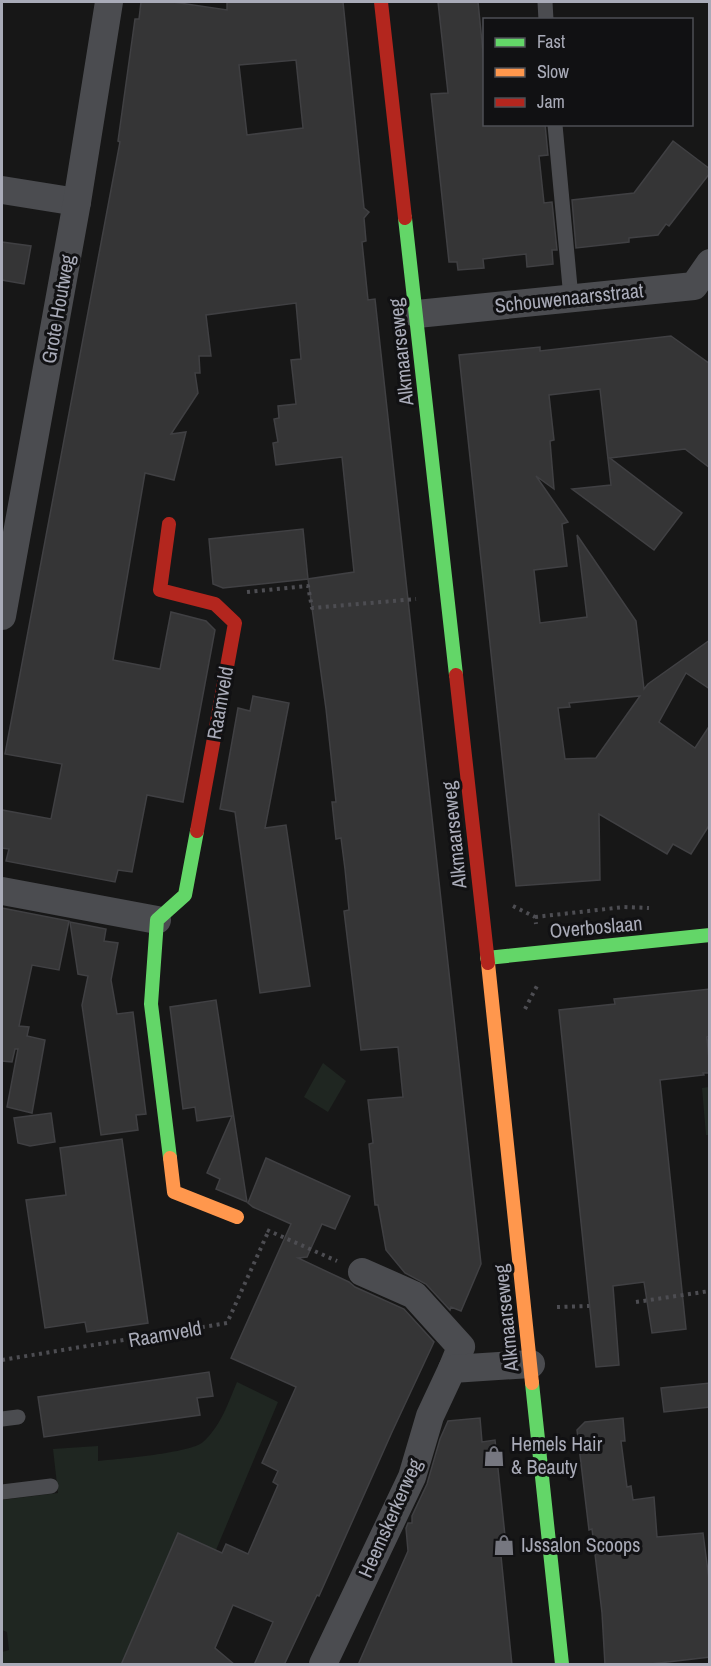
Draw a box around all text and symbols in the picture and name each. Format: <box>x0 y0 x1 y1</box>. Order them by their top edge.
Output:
legend <box>483 18 693 126</box>
text: Fast <box>537 29 565 54</box>
text: Slow <box>537 59 569 84</box>
text: Jam <box>537 89 565 114</box>
street label: Grote Houtweg <box>35 252 80 366</box>
street label: Schouwenaarsstraat <box>493 276 645 319</box>
street label: Alkmaarseweg <box>381 297 420 408</box>
street label: Raamveld <box>200 664 239 742</box>
street label: Alkmaarseweg <box>434 780 473 891</box>
street label: Overboslaan <box>548 909 643 944</box>
street label: Alkmaarseweg <box>486 1263 525 1374</box>
street label: Raamveld <box>126 1314 204 1353</box>
place label: Hemels Hair & Beauty <box>511 1430 603 1480</box>
shop icon: Hemels Hair & Beauty <box>482 1444 506 1468</box>
street label: Heemskerkerweg <box>351 1454 428 1582</box>
place label: IJssalon Scoops <box>521 1531 640 1558</box>
shop icon: IJssalon Scoops <box>492 1533 516 1557</box>

